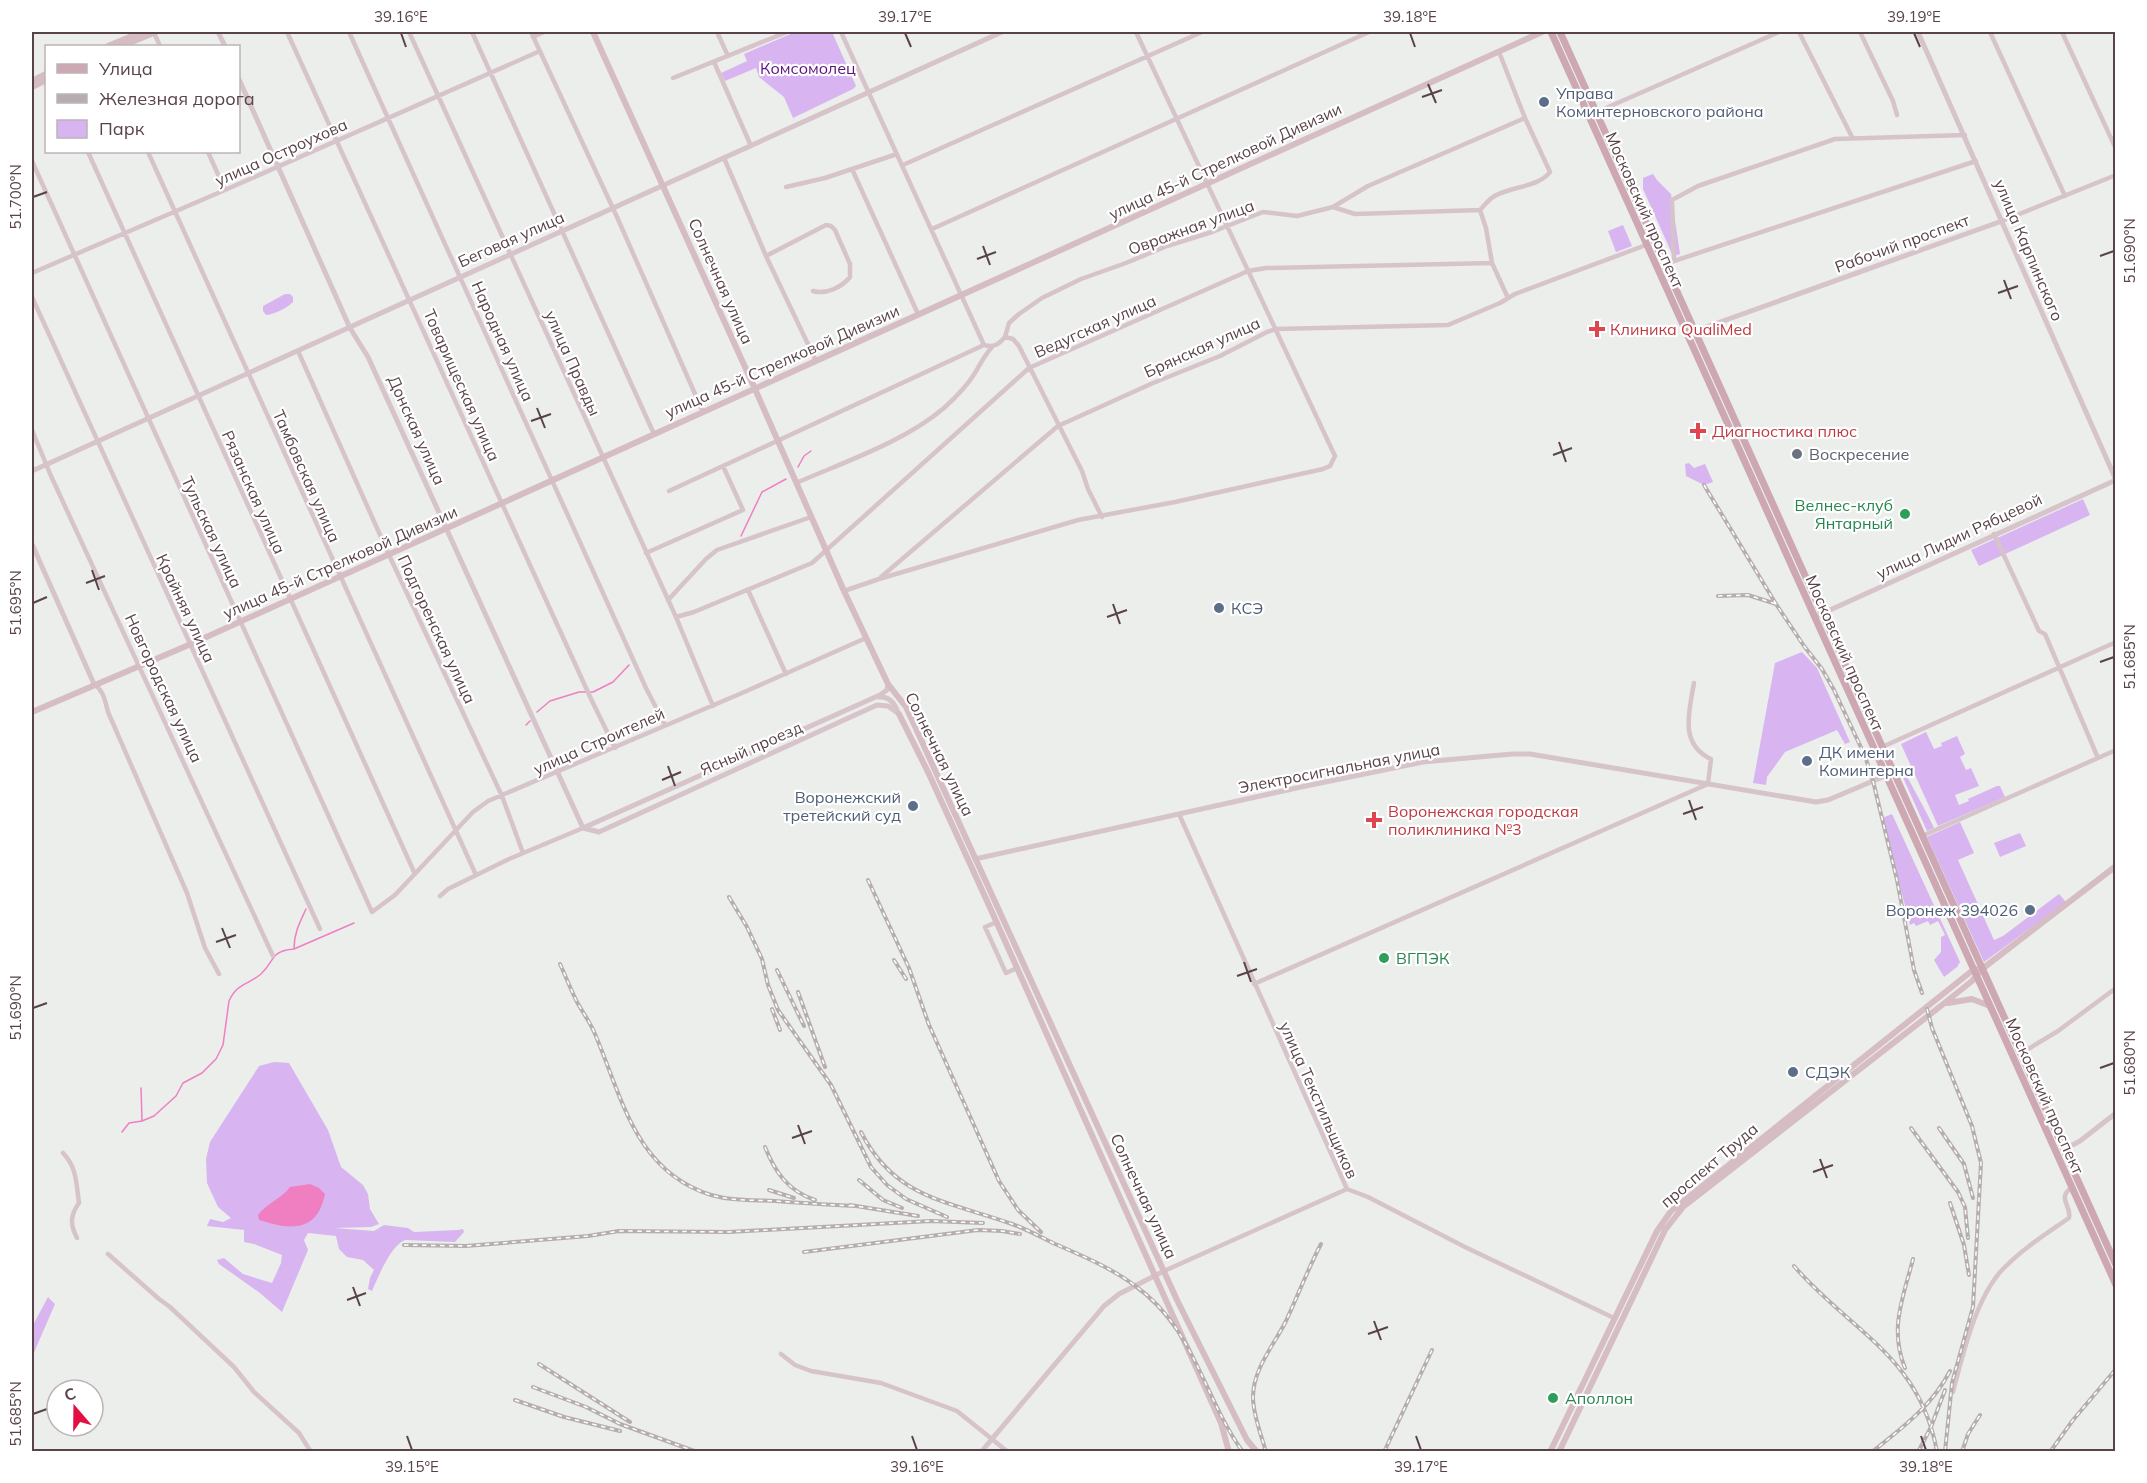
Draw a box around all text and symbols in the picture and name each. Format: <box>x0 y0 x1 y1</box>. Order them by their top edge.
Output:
text: 39.16°E <box>374 7 428 26</box>
text: 39.17°E <box>878 7 932 26</box>
text: 39.18°E <box>1383 7 1437 26</box>
text: 39.19°E <box>1887 7 1941 26</box>
legend <box>45 45 240 153</box>
text: Улица <box>98 57 153 80</box>
park label: Комсомолец <box>760 58 856 78</box>
place label: Управа Коминтерновского района <box>1555 83 1763 121</box>
text: Железная дорога <box>99 87 255 110</box>
marker: Управа Коминтерновского района <box>1537 95 1551 109</box>
street label: улица 45-й Стрелковой Дивизии <box>1105 98 1345 224</box>
street label: улица Остроухова <box>212 114 350 190</box>
text: Парк <box>99 117 145 140</box>
street label: Московский проспект <box>1602 129 1689 292</box>
text: 51.700°N <box>6 164 25 230</box>
street label: улица Карпинского <box>1990 176 2068 324</box>
street label: Овражная улица <box>1125 195 1257 259</box>
street label: Беговая улица <box>455 207 567 271</box>
street label: Рабочий проспект <box>1832 209 1973 277</box>
street label: Солнечная улица <box>684 215 758 347</box>
text: 51.690°N <box>2120 218 2139 284</box>
street label: Народная улица <box>467 278 539 404</box>
street label: Ведугская улица <box>1031 290 1159 362</box>
street label: улица 45-й Стрелковой Дивизии <box>662 300 902 422</box>
street label: Товарищеская улица <box>419 306 505 464</box>
street label: улица Правды <box>541 307 605 419</box>
street label: Брянская улица <box>1141 312 1263 382</box>
place label: Клиника QualiMed <box>1610 319 1752 339</box>
marker: Клиника QualiMed <box>1588 320 1606 338</box>
street label: Донская улица <box>384 372 450 488</box>
street label: Тамбовская улица <box>269 407 345 545</box>
place label: Диагностика плюс <box>1712 421 1857 441</box>
marker: Диагностика плюс <box>1689 422 1707 440</box>
street label: Рязанская улица <box>218 427 290 557</box>
place label: Воскресение <box>1809 444 1910 464</box>
marker: Воскресение <box>1790 447 1804 461</box>
street label: Тульская улица <box>177 473 247 591</box>
street label: улица Лидии Рябцевой <box>1873 489 2045 583</box>
place label: Велнес-клуб Янтарный <box>1795 495 1893 533</box>
street label: улица 45-й Стрелковой Дивизии <box>220 501 460 623</box>
marker: Велнес-клуб Янтарный <box>1898 507 1912 521</box>
street label: Крайняя улица <box>152 551 220 665</box>
street label: Подгоренская улица <box>394 551 480 707</box>
text: 51.695°N <box>6 570 25 636</box>
street label: Московский проспект <box>1802 572 1889 735</box>
place label: КСЭ <box>1231 598 1263 618</box>
marker: КСЭ <box>1212 601 1226 615</box>
street label: Новгородская улица <box>121 610 207 766</box>
text: 51.685°N <box>2120 624 2139 690</box>
street label: Солнечная улица <box>901 689 979 819</box>
street label: улица Строителей <box>530 703 668 779</box>
street label: Ясный проезд <box>697 716 805 779</box>
street label: Электросигнальная улица <box>1236 739 1442 797</box>
place label: ДК имени Коминтерна <box>1819 742 1914 780</box>
marker: ДК имени Коминтерна <box>1800 754 1814 768</box>
place label: Воронежский третейский суд <box>783 787 901 825</box>
marker: Воронежский третейский суд <box>906 799 920 813</box>
place label: Воронежская городская поликлиника №3 <box>1388 801 1578 839</box>
marker: Воронежская городская поликлиника №3 <box>1365 811 1383 829</box>
place label: Воронеж 394026 <box>1886 900 2018 920</box>
marker: Воронеж 394026 <box>2023 903 2037 917</box>
place label: ВГПЭК <box>1396 948 1450 968</box>
marker: ВГПЭК <box>1377 951 1391 965</box>
text: 51.690°N <box>6 975 25 1041</box>
street label: Московский проспект <box>2002 1015 2089 1178</box>
street label: улица Текстильщиков <box>1275 1018 1363 1182</box>
text: 51.680°N <box>2120 1030 2139 1096</box>
place label: СДЭК <box>1805 1062 1851 1082</box>
marker: СДЭК <box>1786 1065 1800 1079</box>
street label: проспект Труда <box>1656 1118 1762 1212</box>
street label: Солнечная улица <box>1106 1130 1182 1262</box>
north arrow <box>45 1378 105 1438</box>
text: 51.685°N <box>6 1381 25 1447</box>
text: С <box>61 1383 78 1405</box>
place label: Аполлон <box>1565 1388 1633 1408</box>
marker: Аполлон <box>1546 1391 1560 1405</box>
text: 39.15°E <box>385 1457 439 1476</box>
text: 39.16°E <box>890 1457 944 1476</box>
text: 39.17°E <box>1394 1457 1448 1476</box>
text: 39.18°E <box>1899 1457 1953 1476</box>

